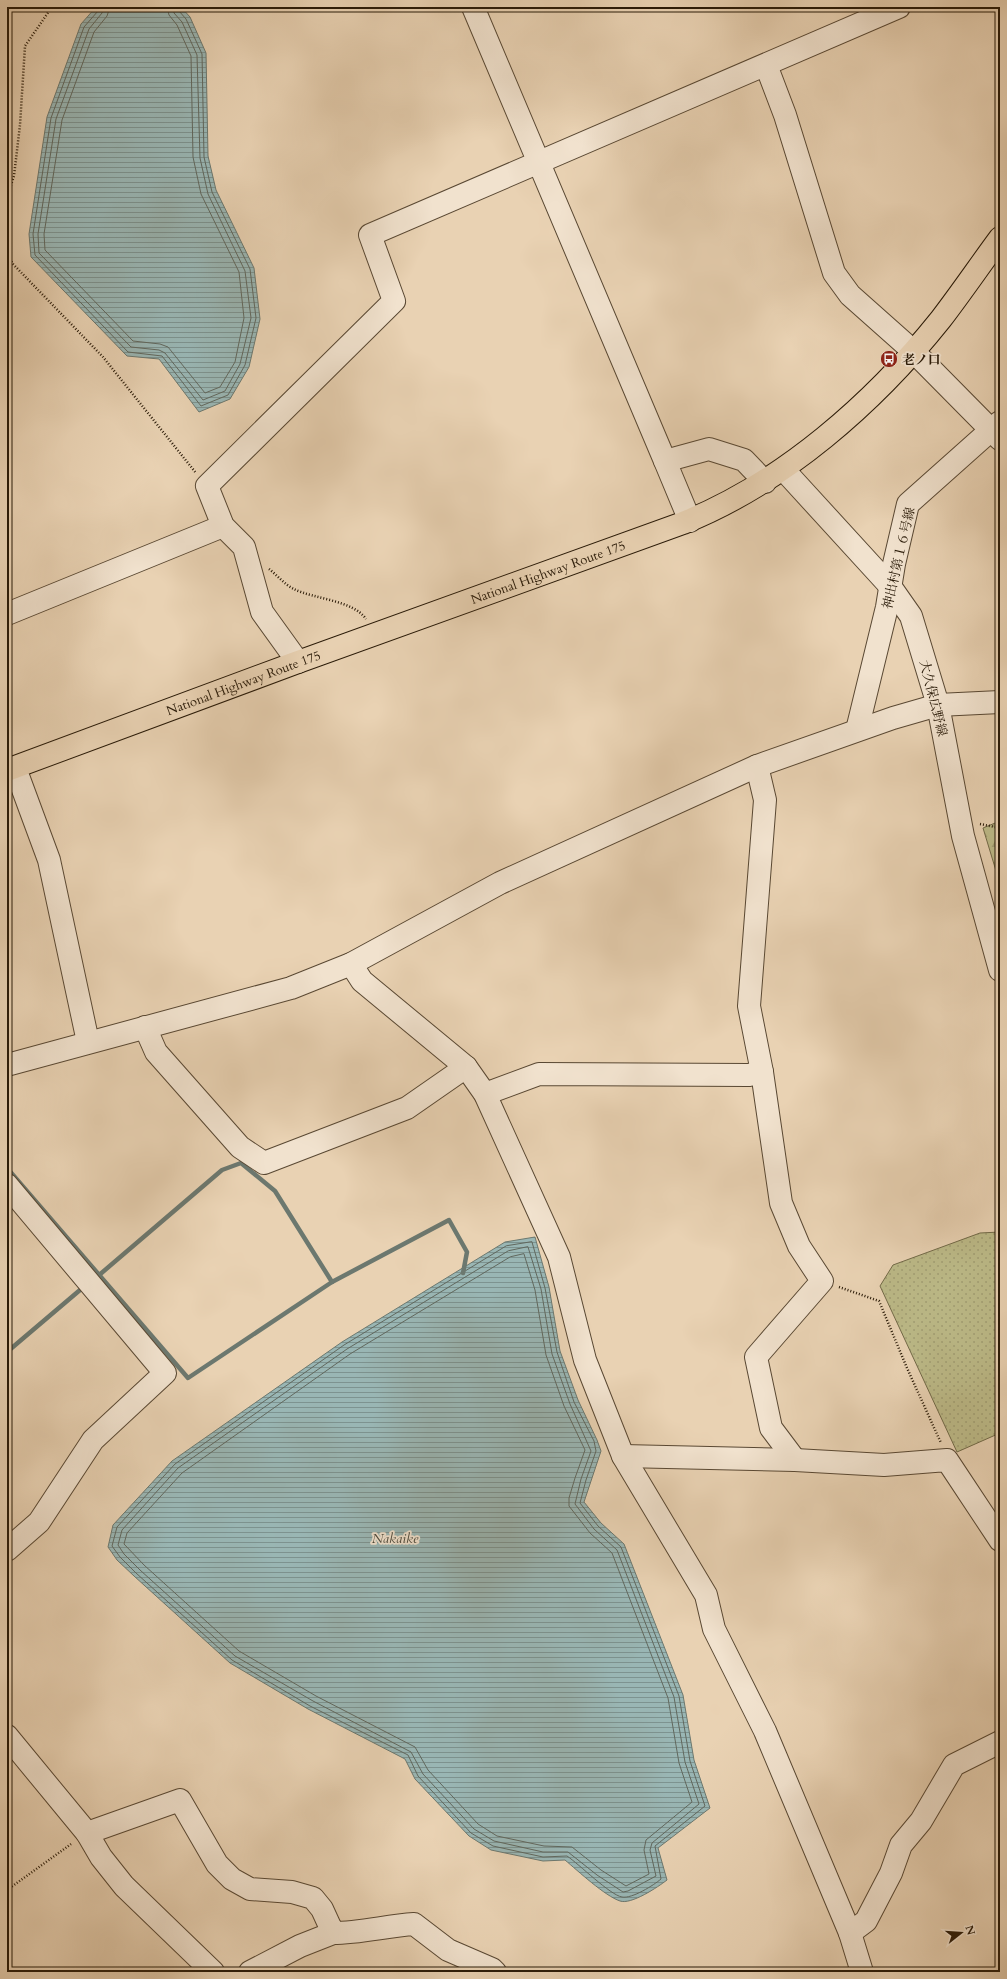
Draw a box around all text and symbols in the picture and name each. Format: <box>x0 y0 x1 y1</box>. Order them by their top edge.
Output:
bus stop icon: 老ノ口 <box>879 349 899 369</box>
place label: 老ノ口 <box>902 351 941 369</box>
street label: 神出村第１６号線 <box>879 506 919 611</box>
street label: National Highway Route 175 <box>468 537 628 609</box>
street label: National Highway Route 175 <box>164 647 323 720</box>
street label: 大久保広野線 <box>915 658 951 738</box>
water label: Nakaike <box>372 1529 419 1548</box>
north arrow <box>941 1913 981 1953</box>
text: N <box>962 1923 979 1937</box>

